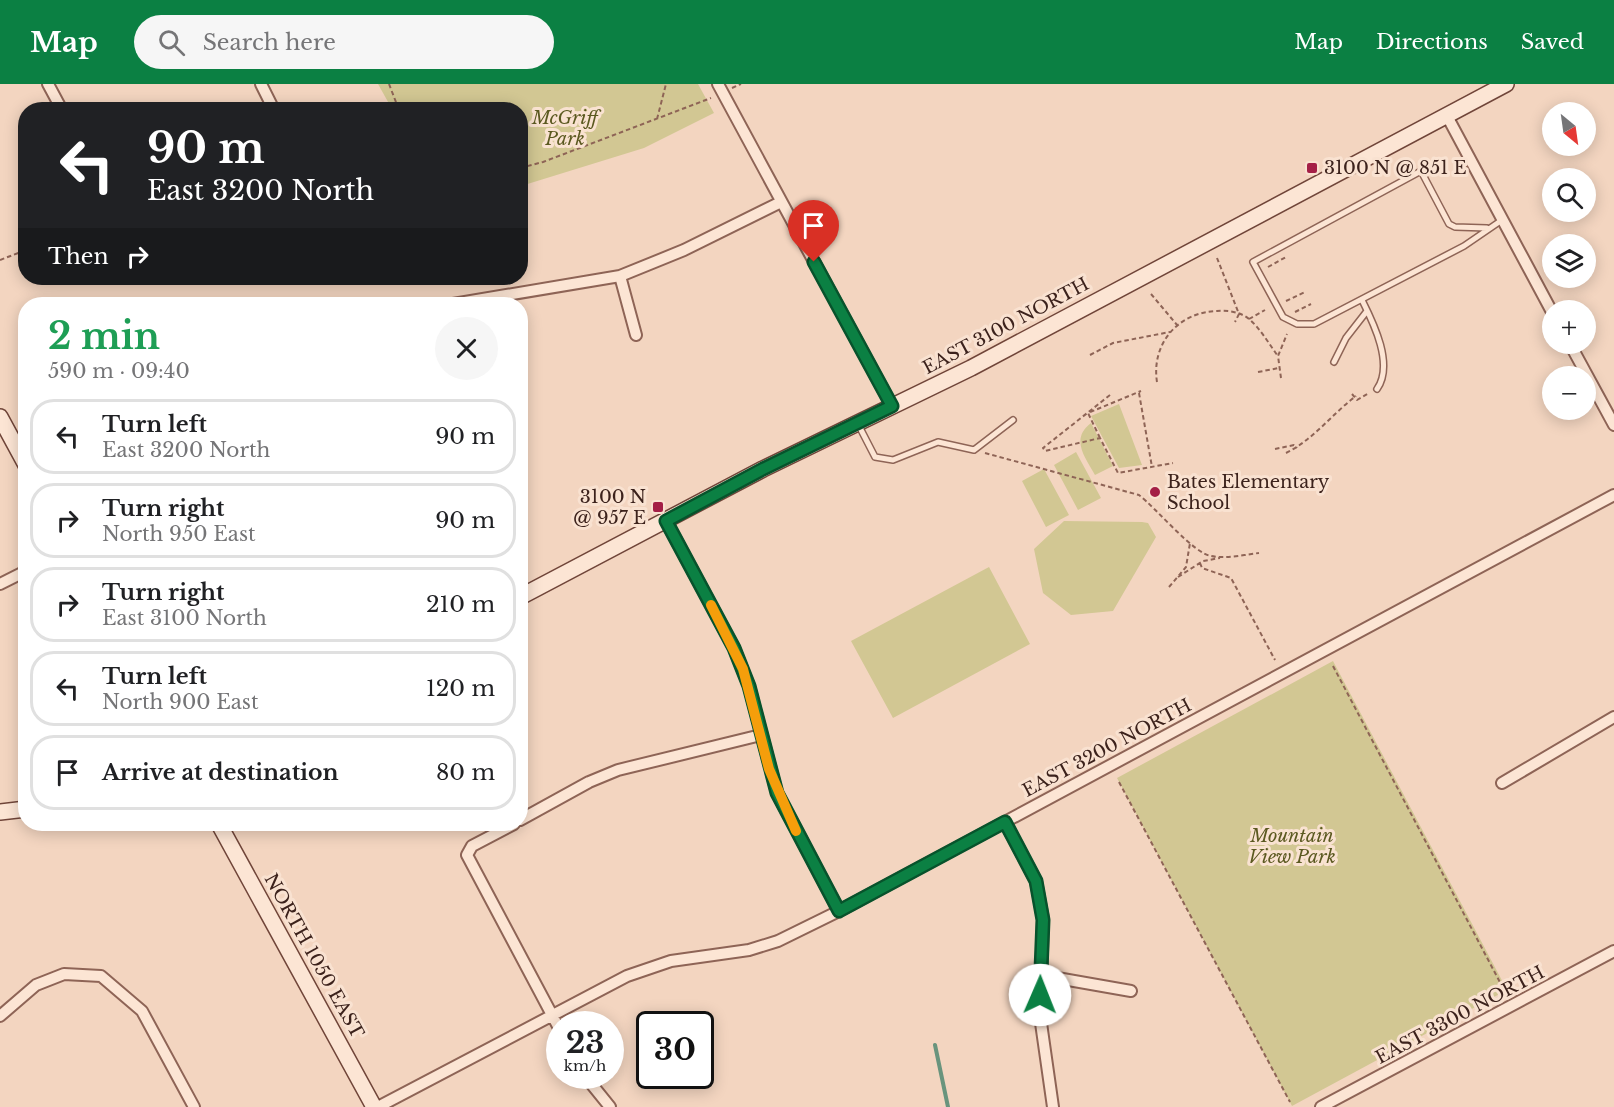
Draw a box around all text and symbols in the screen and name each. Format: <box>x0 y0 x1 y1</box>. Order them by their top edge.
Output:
search box <box>134 15 554 69</box>
text: Map <box>30 25 98 60</box>
icon: search <box>155 26 188 59</box>
text: Search here <box>203 29 336 56</box>
text: Map <box>1294 29 1343 55</box>
text: Directions <box>1376 29 1488 55</box>
text: Saved <box>1521 29 1584 55</box>
north arrow <box>1542 102 1596 156</box>
map controls <box>1542 102 1596 420</box>
park label: McGriff Park <box>531 107 602 150</box>
text: 90 m <box>147 122 265 174</box>
icon: left <box>48 126 126 204</box>
place label: 3100 N @ 851 E <box>1324 157 1466 179</box>
marker: 3100 N @ 851 E <box>1305 161 1319 175</box>
button: search <box>1542 168 1596 222</box>
text: East 3200 North <box>147 174 374 207</box>
pin <box>788 200 839 262</box>
icon: arrive <box>797 209 830 242</box>
button: layers <box>1542 234 1596 288</box>
icon: right <box>121 240 154 273</box>
text: Then <box>48 243 109 270</box>
street label: EAST 3100 NORTH <box>919 273 1093 379</box>
button: + <box>1542 300 1596 354</box>
text: 2 min <box>48 314 160 359</box>
button: close <box>435 317 498 380</box>
text: 590 m · 09:40 <box>48 359 190 383</box>
button: − <box>1542 366 1596 420</box>
text: Turn left <box>102 411 207 438</box>
icon: left <box>51 420 84 453</box>
text: 90 m <box>435 423 495 450</box>
text: East 3200 North <box>102 438 270 462</box>
place label: Bates Elementary School <box>1167 471 1330 514</box>
marker: Bates Elementary School <box>1148 485 1162 499</box>
place label: 3100 N @ 957 E <box>573 486 646 529</box>
text: Turn right <box>102 495 224 522</box>
marker: 3100 N @ 957 E <box>651 500 665 514</box>
icon: right <box>51 504 84 537</box>
text: 90 m <box>435 507 495 534</box>
text: North 950 East <box>102 522 256 546</box>
text: Turn right <box>102 579 224 606</box>
icon: right <box>51 588 84 621</box>
text: 210 m <box>426 591 495 618</box>
text: East 3100 North <box>102 606 267 630</box>
text: Turn left <box>102 663 207 690</box>
icon: left <box>51 672 84 705</box>
text: 120 m <box>426 675 495 702</box>
text: North 900 East <box>102 690 259 714</box>
street label: EAST 3200 NORTH <box>1019 694 1195 802</box>
icon: arrive <box>51 756 84 789</box>
text: Arrive at destination <box>102 759 339 786</box>
text: 80 m <box>436 759 495 786</box>
park label: Mountain View Park <box>1248 825 1336 868</box>
street label: NORTH 1050 EAST <box>260 870 369 1043</box>
street label: EAST 3300 NORTH <box>1372 961 1548 1069</box>
position arrow <box>1008 963 1072 1027</box>
speed limit sign: 30 <box>636 1011 714 1089</box>
text: 23 <box>566 1024 604 1061</box>
text: km/h <box>564 1056 606 1075</box>

